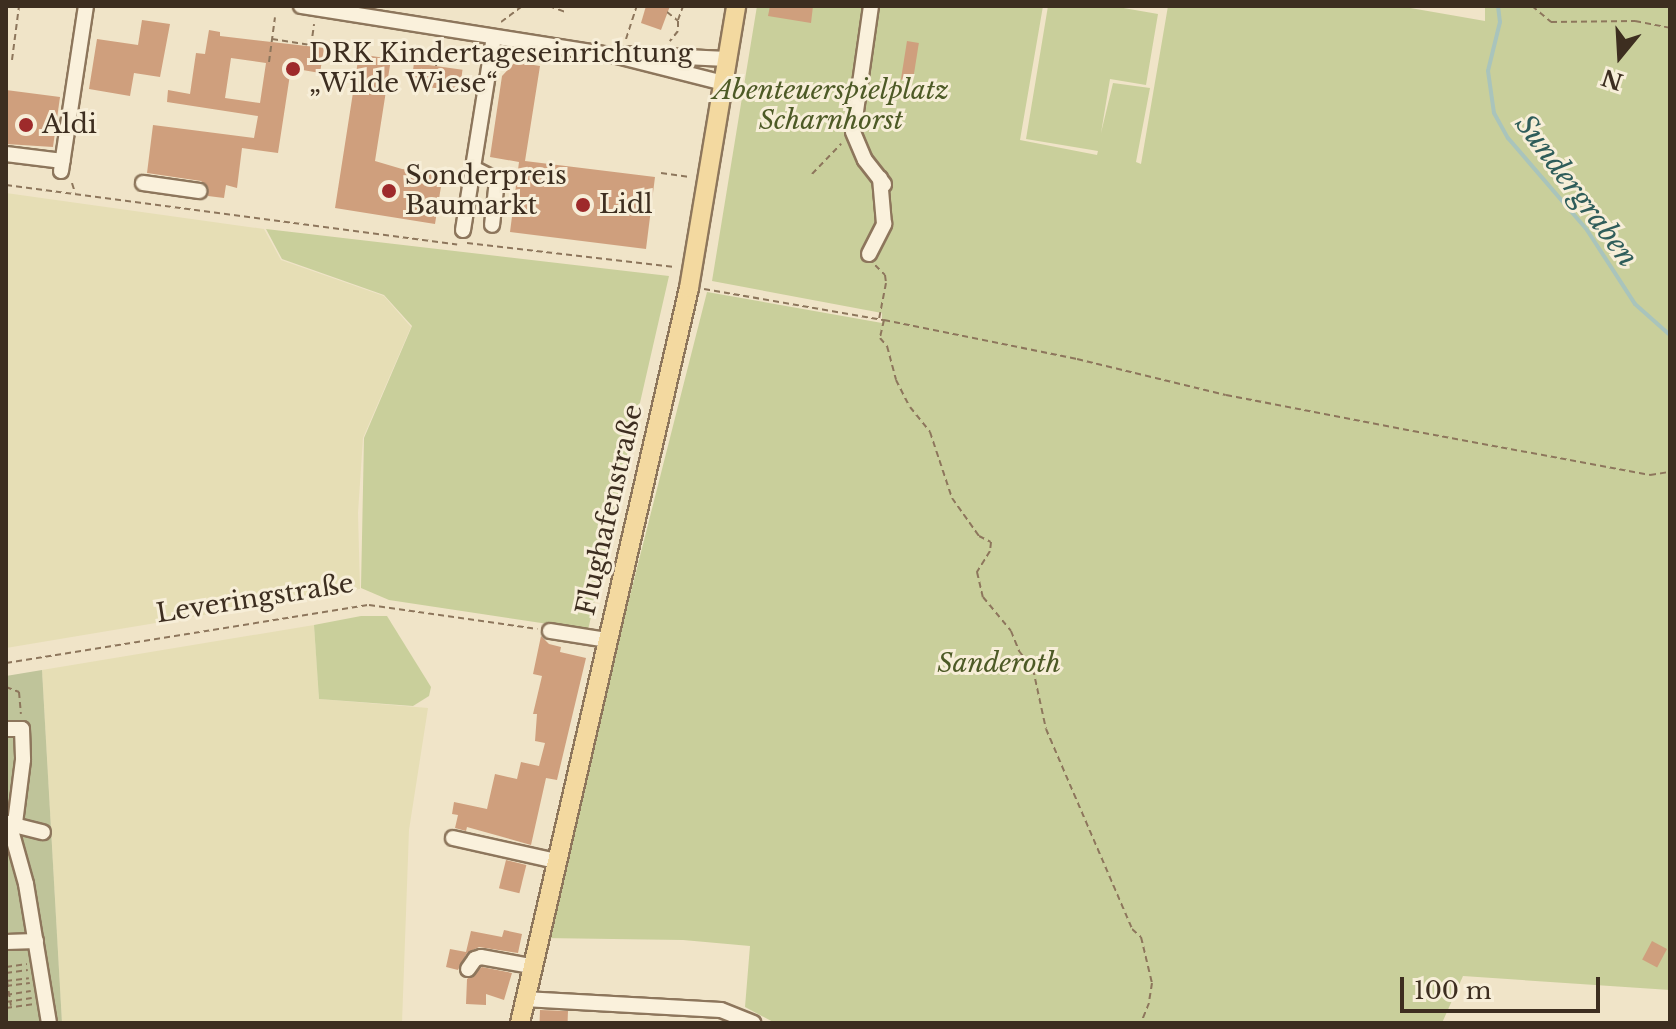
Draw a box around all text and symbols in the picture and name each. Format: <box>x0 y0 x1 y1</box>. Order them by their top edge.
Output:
north arrow <box>1580 16 1660 96</box>
place label: DRK Kindertageseinrichtung „Wilde Wiese“ <box>309 38 694 100</box>
marker: DRK Kindertageseinrichtung „Wilde Wiese“ <box>284 60 302 78</box>
text: N <box>1598 63 1626 95</box>
park label: Abenteuerspielplatz Scharnhorst <box>713 75 949 136</box>
water label: Sundergraben <box>1508 108 1644 274</box>
place label: Aldi <box>42 109 97 141</box>
marker: Aldi <box>17 116 35 134</box>
place label: Sonderpreis Baumarkt <box>405 160 567 222</box>
marker: Sonderpreis Baumarkt <box>380 182 398 200</box>
place label: Lidl <box>599 189 653 221</box>
marker: Lidl <box>574 196 592 214</box>
street label: Flughafenstraße <box>571 402 649 618</box>
street label: Leveringstraße <box>154 568 356 630</box>
park label: Sanderoth <box>937 648 1061 680</box>
scale bar <box>1404 961 1604 1011</box>
text: 100 m <box>1414 976 1492 1005</box>

